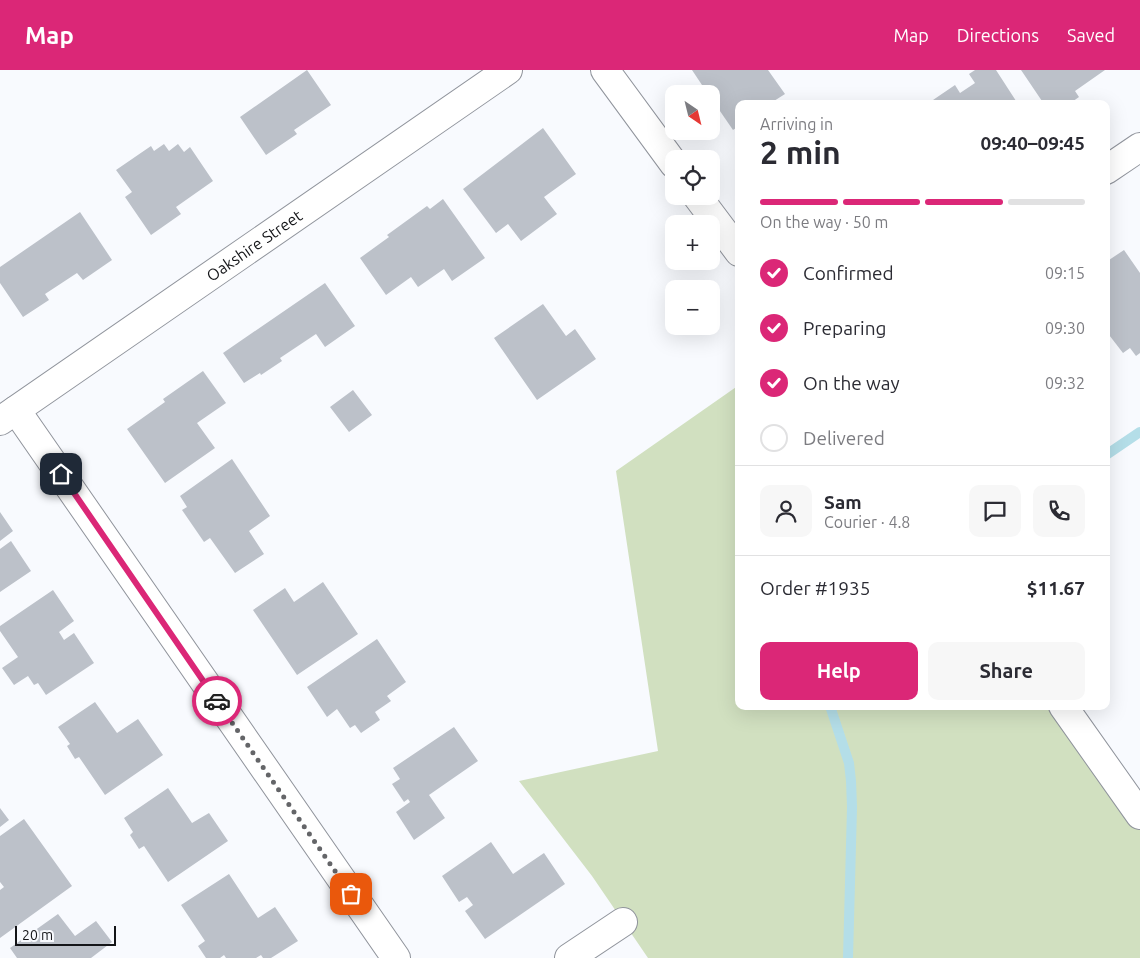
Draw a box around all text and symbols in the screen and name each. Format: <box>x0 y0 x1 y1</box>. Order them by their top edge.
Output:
text: Map <box>25 22 74 49</box>
text: Map <box>893 25 929 45</box>
text: Directions <box>957 25 1039 45</box>
text: Saved <box>1067 25 1115 45</box>
north arrow <box>665 85 720 140</box>
map controls <box>665 85 720 335</box>
text: Arriving in <box>760 115 833 133</box>
text: 09:40–09:45 <box>980 132 1085 154</box>
text: 2 min <box>760 134 841 170</box>
button: locate <box>665 150 720 205</box>
street label: Oakshire Street <box>203 206 306 285</box>
text: On the way · 50 m <box>760 213 888 231</box>
button: + <box>665 215 720 270</box>
icon: check <box>760 259 788 287</box>
text: Confirmed <box>803 262 894 284</box>
text: 09:15 <box>1045 264 1085 282</box>
button: − <box>665 280 720 335</box>
icon: check <box>760 314 788 342</box>
text: Preparing <box>803 317 887 339</box>
text: 09:30 <box>1045 319 1085 337</box>
icon: check <box>760 369 788 397</box>
text: On the way <box>803 372 900 394</box>
text: 09:32 <box>1045 374 1085 392</box>
text: Delivered <box>803 427 885 449</box>
pin <box>40 453 82 495</box>
icon: home <box>47 460 75 488</box>
button: person <box>760 485 812 537</box>
button: chat <box>969 485 1021 537</box>
button: phone <box>1033 485 1085 537</box>
text: Sam <box>824 491 862 513</box>
text: Courier · 4.8 <box>824 513 910 531</box>
text: Order #1935 <box>760 577 870 599</box>
text: $11.67 <box>1027 577 1085 599</box>
button: Help <box>760 642 918 700</box>
button: Share <box>928 642 1085 700</box>
courier <box>192 676 242 726</box>
icon: car <box>203 687 231 715</box>
pin <box>330 873 372 915</box>
icon: bag <box>337 880 365 908</box>
scale bar <box>15 923 116 946</box>
text: 20 m <box>22 927 53 943</box>

